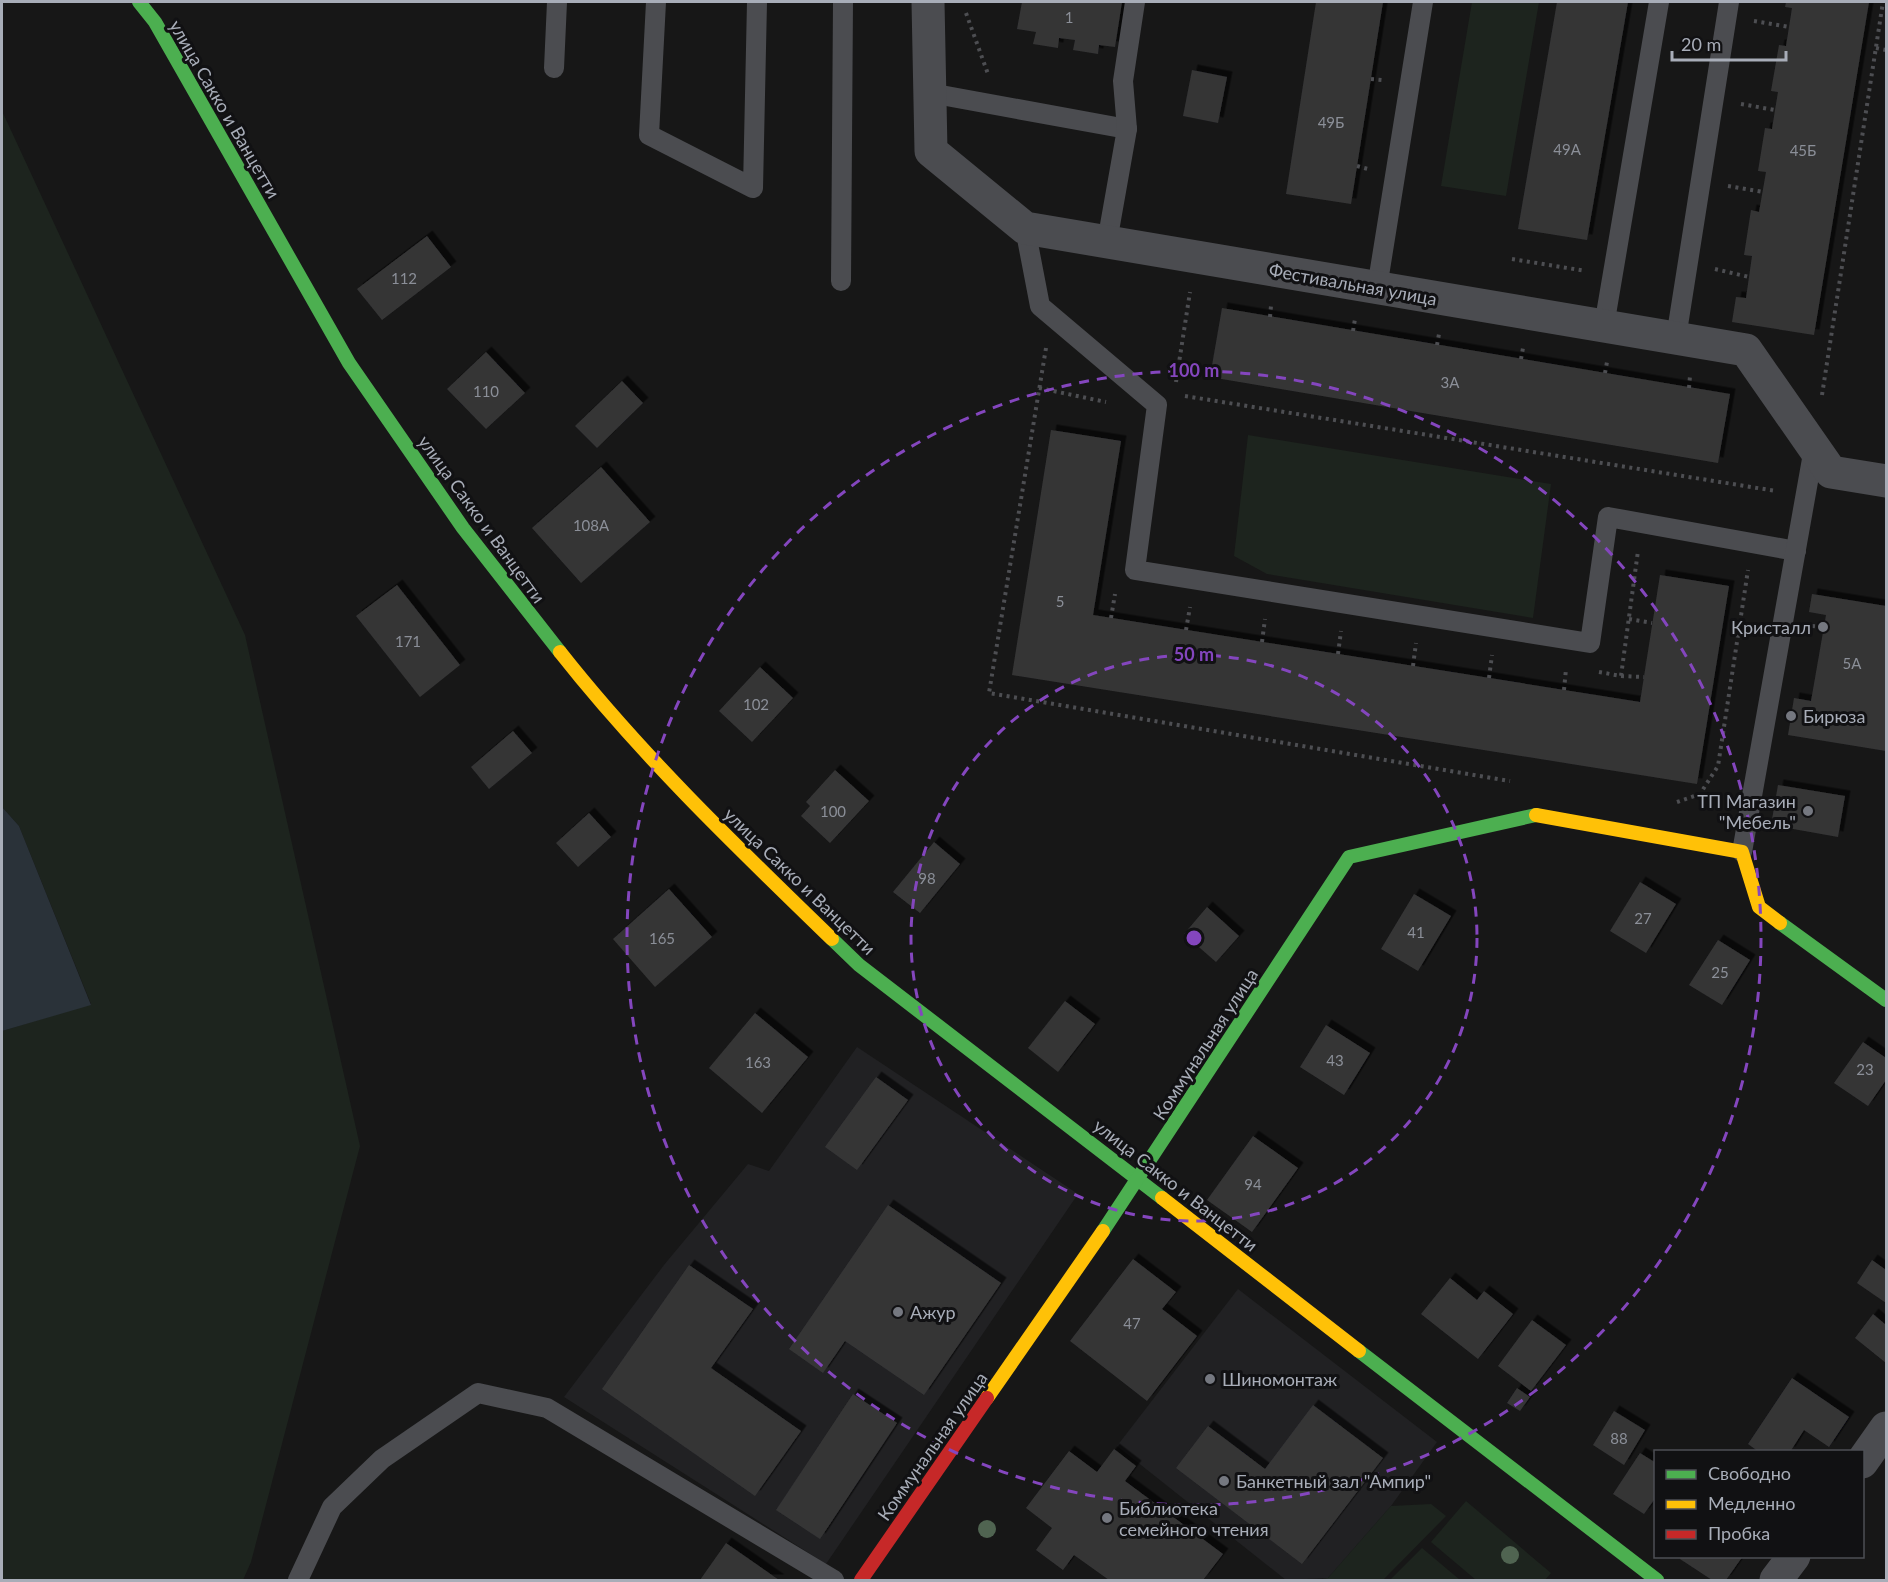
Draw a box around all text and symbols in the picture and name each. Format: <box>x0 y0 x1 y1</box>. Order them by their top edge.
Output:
house number: 1 <box>1065 8 1073 26</box>
street label: улица Сакко и Ванцетти <box>165 16 285 202</box>
scale bar <box>1672 24 1786 62</box>
text: 20 m <box>1681 33 1721 55</box>
house number: 49Б <box>1318 113 1344 131</box>
house number: 49А <box>1553 140 1582 158</box>
house number: 45Б <box>1790 141 1816 159</box>
street label: Фестивальная улица <box>1267 258 1439 310</box>
house number: 112 <box>391 269 417 287</box>
text: 100 m <box>1169 359 1219 381</box>
house number: 3А <box>1441 373 1460 391</box>
house number: 110 <box>473 382 499 400</box>
street label: улица Сакко и Ванцетти <box>414 431 550 607</box>
house number: 108А <box>573 516 610 534</box>
house number: 5 <box>1056 592 1064 610</box>
place label: Кристалл <box>1731 616 1811 638</box>
marker: Кристалл <box>1816 620 1830 634</box>
house number: 171 <box>395 632 421 650</box>
text: 50 m <box>1174 643 1214 665</box>
house number: 5А <box>1843 654 1862 672</box>
house number: 102 <box>743 695 769 713</box>
place label: Бирюза <box>1803 705 1865 727</box>
marker: Бирюза <box>1784 709 1798 723</box>
place label: ТП Магазин "Мебель" <box>1697 790 1796 833</box>
house number: 100 <box>820 802 846 820</box>
street label: улица Сакко и Ванцетти <box>720 803 880 959</box>
marker: ТП Магазин "Мебель" <box>1801 804 1815 818</box>
house number: 98 <box>918 869 936 887</box>
house number: 27 <box>1634 909 1652 927</box>
house number: 41 <box>1407 923 1425 941</box>
centre of rings <box>1184 928 1204 948</box>
house number: 165 <box>649 929 675 947</box>
house number: 25 <box>1711 963 1729 981</box>
street label: Коммунальная улица <box>1148 964 1262 1124</box>
house number: 43 <box>1326 1051 1344 1069</box>
house number: 163 <box>745 1053 771 1071</box>
house number: 23 <box>1856 1060 1874 1078</box>
street label: улица Сакко и Ванцетти <box>1090 1114 1262 1256</box>
house number: 94 <box>1244 1175 1262 1193</box>
place label: Ажур <box>910 1301 956 1323</box>
marker: Ажур <box>891 1305 905 1319</box>
house number: 47 <box>1123 1314 1141 1332</box>
street label: Коммунальная улица <box>872 1368 992 1524</box>
place label: Шиномонтаж <box>1222 1368 1337 1390</box>
marker: Шиномонтаж <box>1203 1372 1217 1386</box>
house number: 88 <box>1610 1429 1628 1447</box>
legend <box>1654 1450 1864 1558</box>
text: Свободно <box>1708 1462 1791 1484</box>
place label: Банкетный зал "Ампир" <box>1236 1470 1431 1492</box>
marker: Банкетный зал "Ампир" <box>1217 1474 1231 1488</box>
text: Медленно <box>1708 1492 1796 1514</box>
place label: Библиотека семейного чтения <box>1119 1497 1269 1540</box>
marker: Библиотека семейного чтения <box>1100 1511 1114 1525</box>
text: Пробка <box>1708 1522 1770 1544</box>

